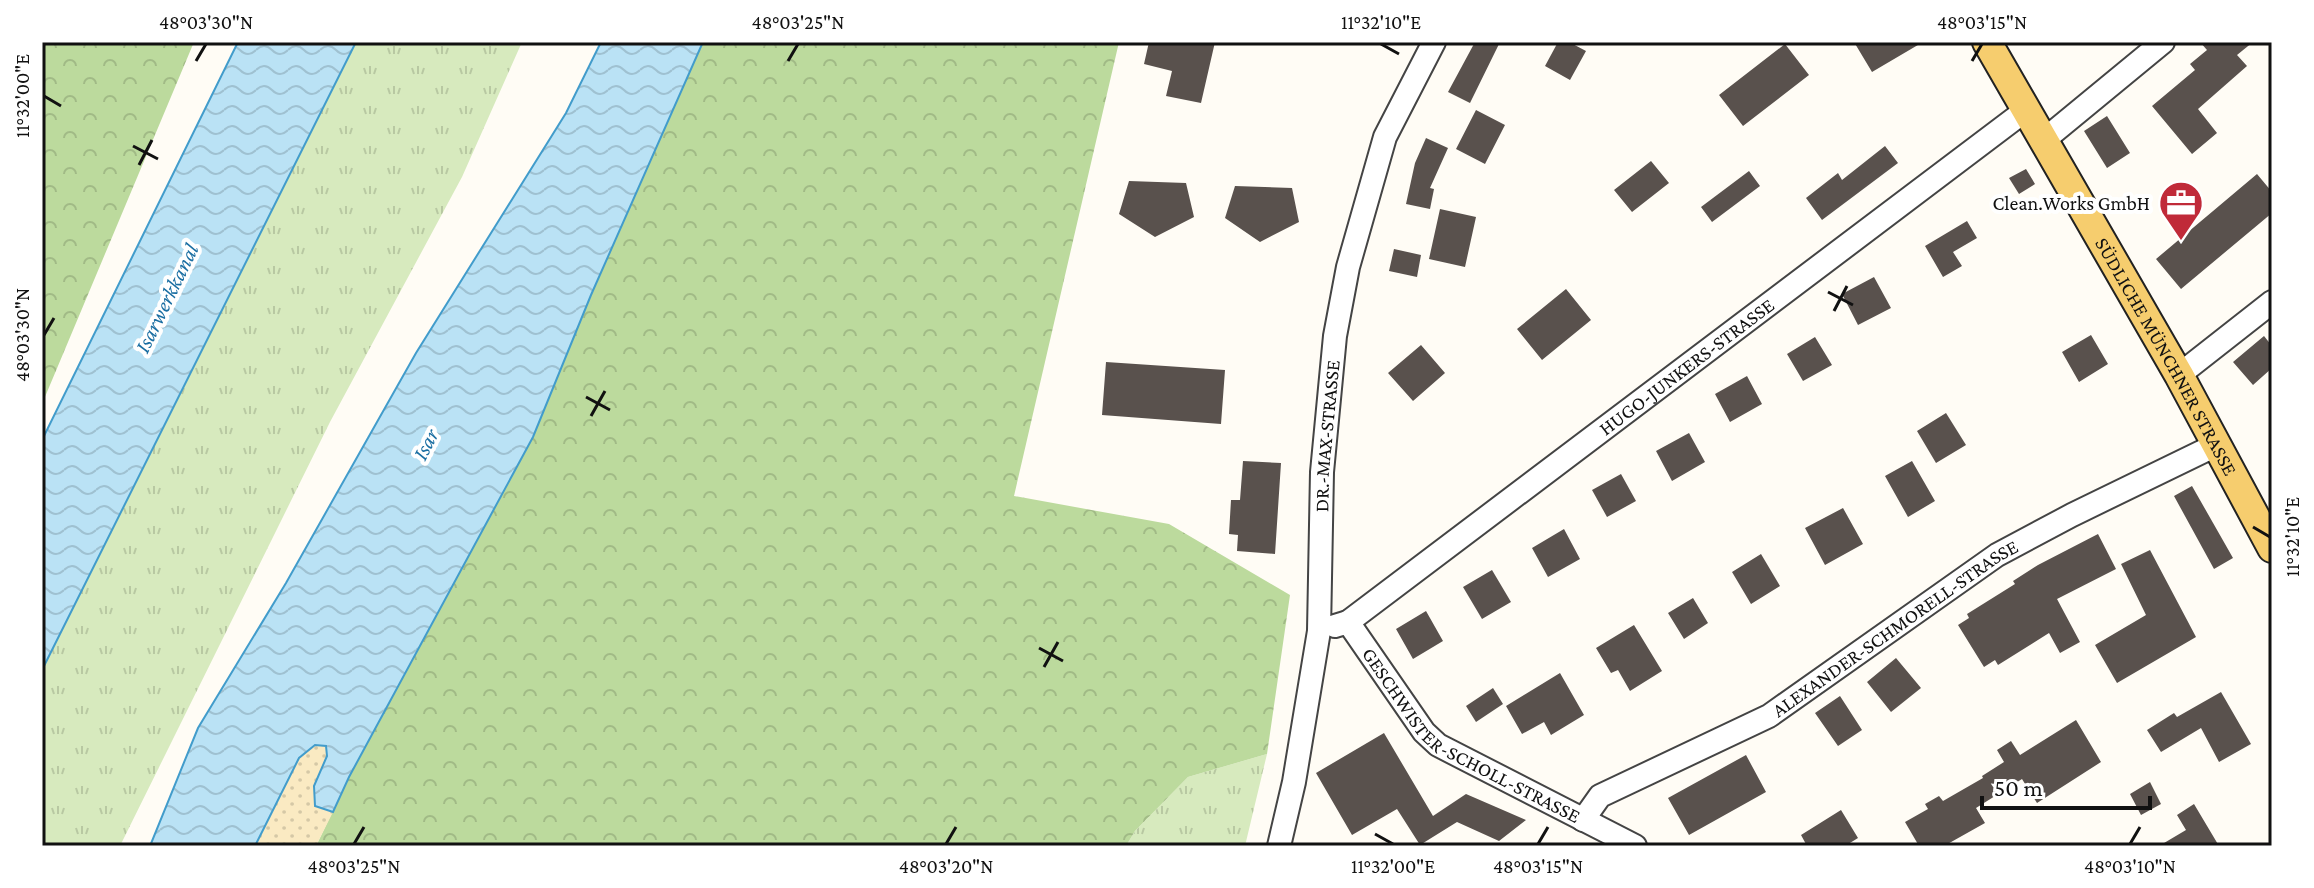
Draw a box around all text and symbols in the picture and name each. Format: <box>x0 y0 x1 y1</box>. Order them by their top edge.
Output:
text: 48°03'30"N <box>159 11 253 33</box>
text: 48°03'25"N <box>752 11 844 33</box>
text: 11°32'10"E <box>1341 11 1421 33</box>
text: 48°03'15"N <box>1937 11 2027 33</box>
text: 11°32'00"E <box>11 54 33 138</box>
office icon: Clean.Works GmbH <box>2157 179 2205 242</box>
place label: Clean.Works GmbH <box>1992 192 2150 214</box>
street label: SÜDLICHE MÜNCHNER STRASSE <box>2091 233 2242 479</box>
water label: Isarwerkkanal <box>129 239 204 357</box>
text: 48°03'30"N <box>11 288 33 382</box>
street label: HUGO-JUNKERS-STRASSE <box>1595 293 1778 439</box>
street label: DR.-MAX-STRASSE <box>1310 359 1344 512</box>
water label: Isar <box>407 423 444 464</box>
text: 11°32'10"E <box>2281 497 2303 577</box>
street label: ALEXANDER-SCHMORELL-STRASSE <box>1768 535 2022 721</box>
street label: GESCHWISTER-SCHOLL-STRASSE <box>1358 643 1584 827</box>
scale bar <box>1982 760 2150 810</box>
text: 50 m <box>1994 774 2043 801</box>
text: 48°03'25"N <box>308 855 400 877</box>
text: 48°03'20"N <box>899 855 993 877</box>
text: 11°32'00"E <box>1351 855 1435 877</box>
text: 48°03'15"N <box>1493 855 1583 877</box>
text: 48°03'10"N <box>2084 855 2176 877</box>

